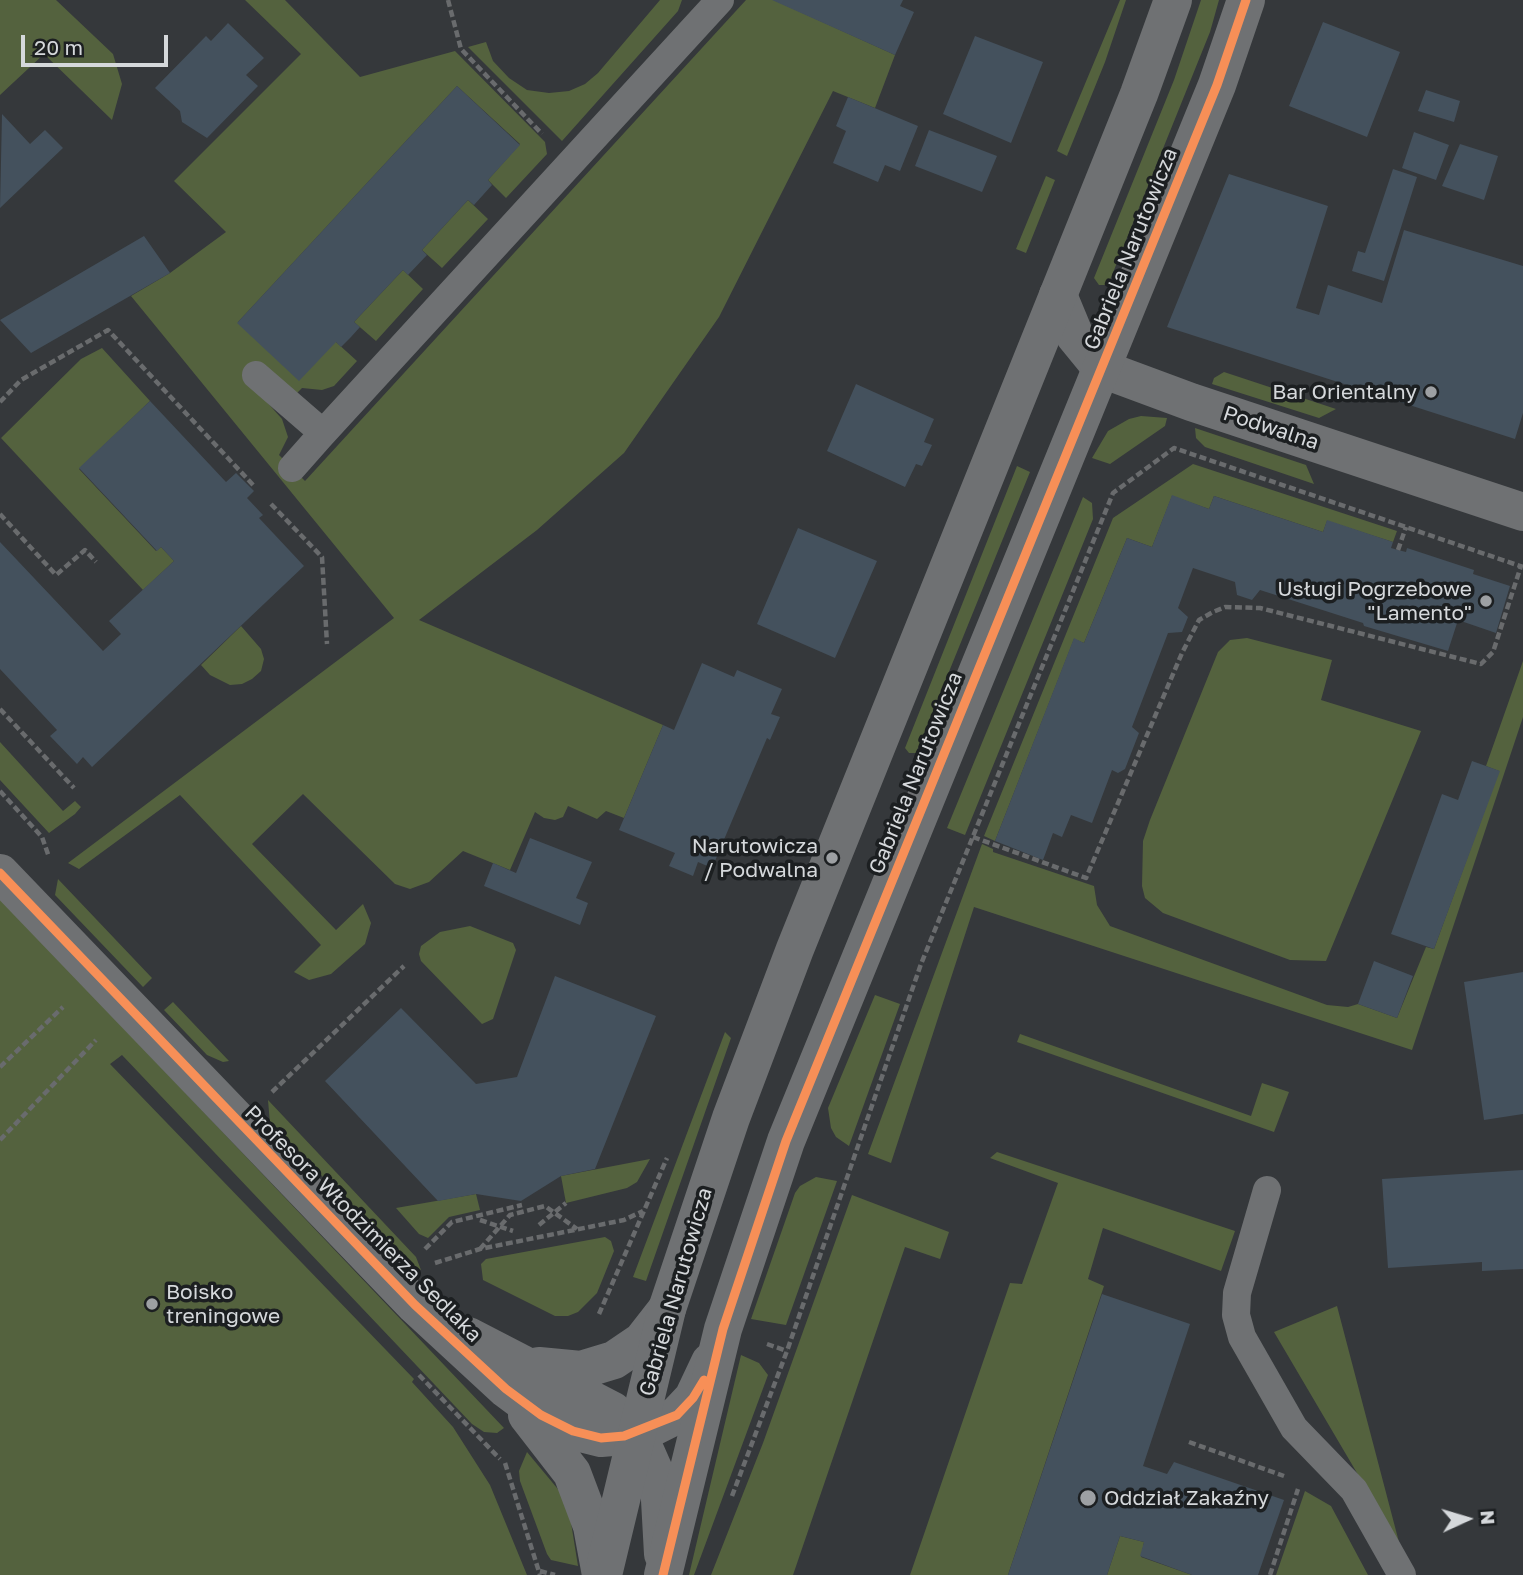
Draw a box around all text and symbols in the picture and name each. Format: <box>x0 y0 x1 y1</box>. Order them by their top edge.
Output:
scale bar <box>24 21 172 65</box>
text: 20 m <box>34 34 83 60</box>
street label: Gabriela Narutowicza <box>1079 144 1183 354</box>
place label: Bar Orientalny <box>1272 379 1417 405</box>
marker: Bar Orientalny <box>1423 384 1439 400</box>
street label: Podwalna <box>1220 401 1322 455</box>
place label: Usługi Pogrzebowe "Lamento" <box>1277 576 1472 626</box>
marker: Usługi Pogrzebowe "Lamento" <box>1478 593 1494 609</box>
street label: Gabriela Narutowicza <box>864 668 968 878</box>
place label: Narutowicza / Podwalna <box>692 833 818 883</box>
marker: Narutowicza / Podwalna <box>824 850 840 866</box>
street label: Profesora Włodzimierza Sedlaka <box>239 1100 487 1348</box>
street label: Gabriela Narutowicza <box>634 1185 718 1399</box>
place label: Boisko treningowe <box>166 1279 280 1329</box>
marker: Boisko treningowe <box>144 1296 160 1312</box>
north arrow <box>1432 1484 1502 1554</box>
place label: Oddział Zakaźny <box>1104 1485 1269 1511</box>
marker: Oddział Zakaźny <box>1078 1488 1098 1508</box>
text: N <box>1476 1509 1500 1526</box>

